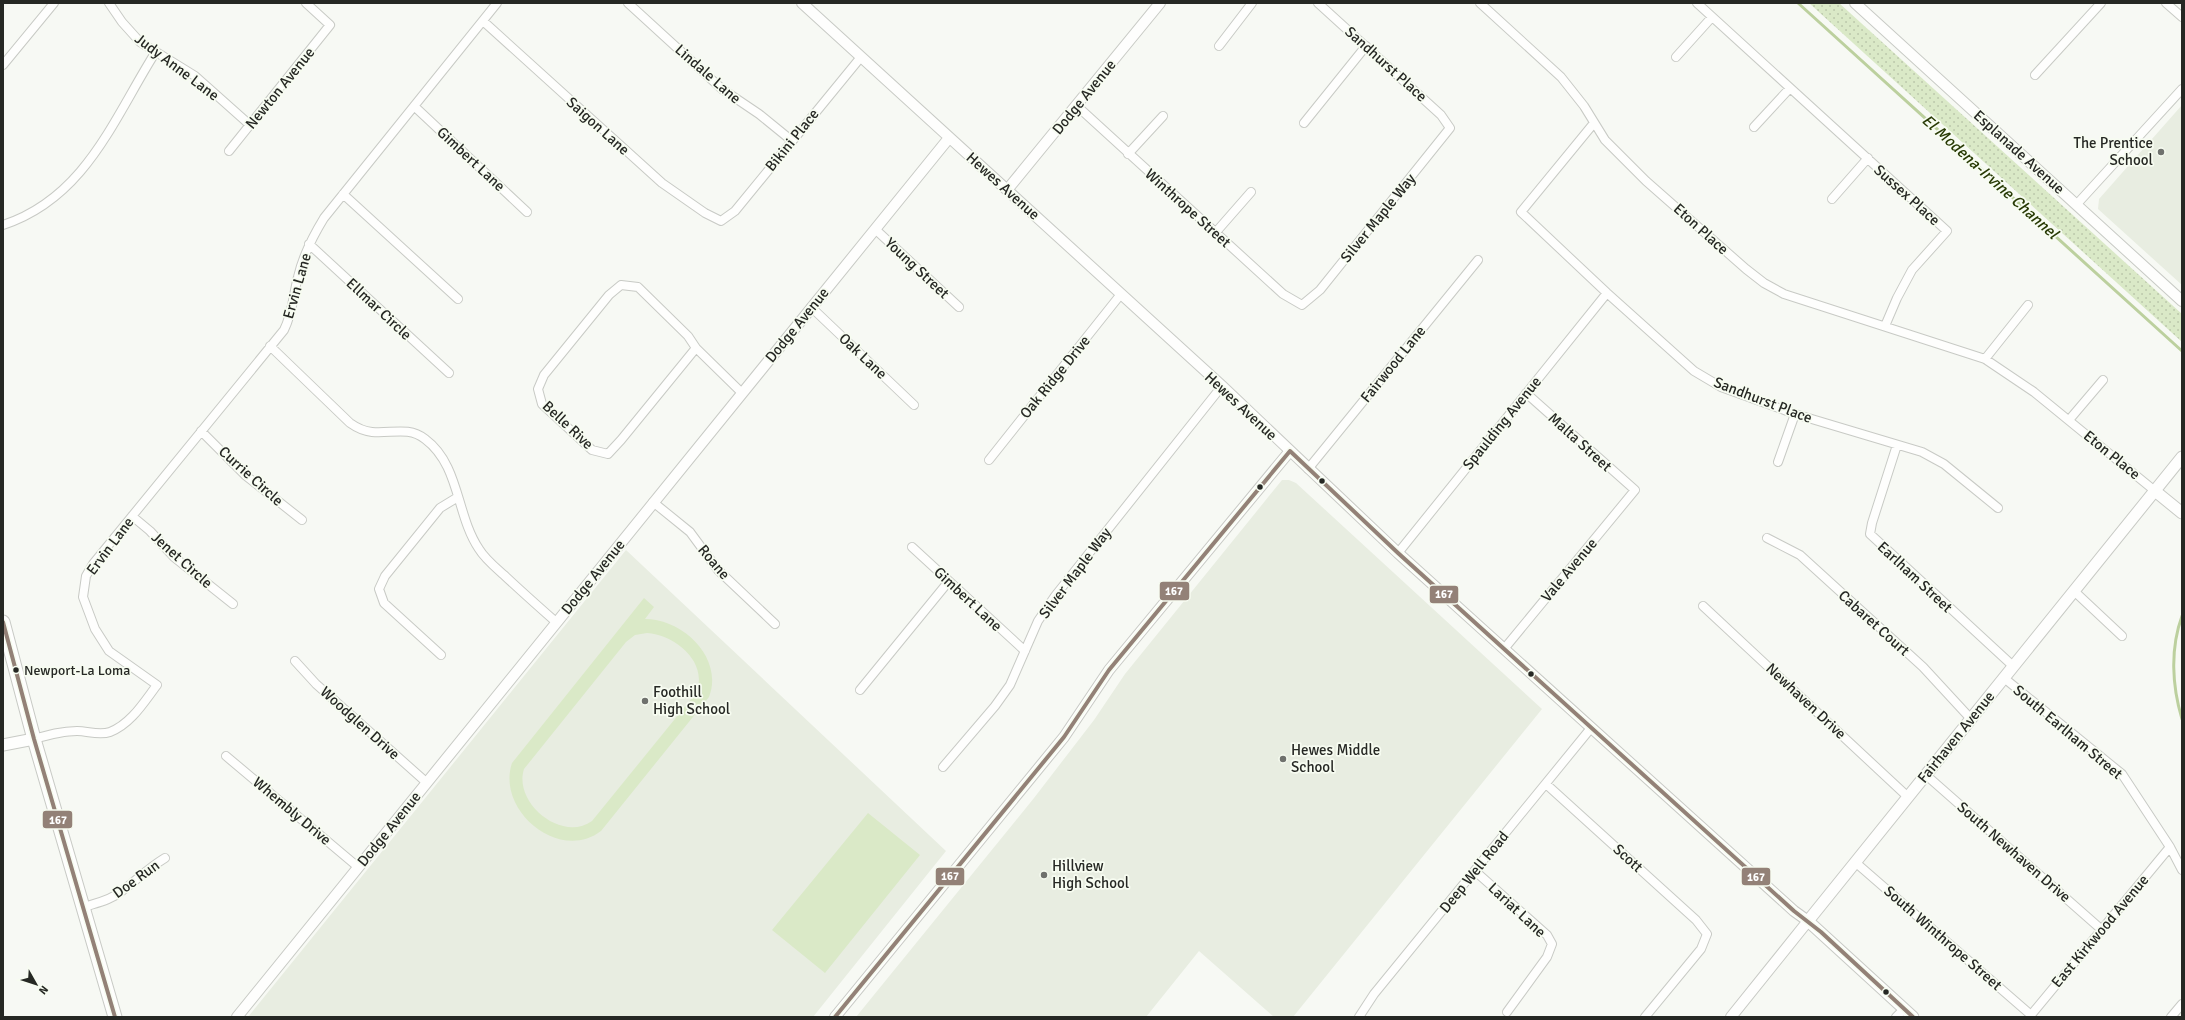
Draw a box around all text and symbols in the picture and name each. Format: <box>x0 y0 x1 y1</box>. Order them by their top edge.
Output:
street label: Sandhurst Place <box>1341 22 1431 106</box>
street label: Judy Anne Lane <box>131 30 223 104</box>
street label: Lindale Lane <box>671 41 745 107</box>
street label: Newton Avenue <box>242 44 318 132</box>
street label: Dodge Avenue <box>1048 56 1120 138</box>
street label: Saigon Lane <box>563 93 633 159</box>
street label: Bikini Place <box>761 105 823 175</box>
street label: Esplanade Avenue <box>1970 106 2068 198</box>
water label: El Modena-Irvine Channel <box>1918 110 2063 244</box>
street label: Gimbert Lane <box>433 123 509 195</box>
place label: The Prentice School <box>2074 134 2153 169</box>
marker: The Prentice School <box>2156 147 2166 157</box>
street label: Hewes Avenue <box>963 148 1043 224</box>
street label: Sussex Place <box>1870 161 1944 229</box>
street label: Winthrope Street <box>1141 165 1235 251</box>
street label: Silver Maple Way <box>1337 170 1419 266</box>
street label: Eton Place <box>1670 200 1732 258</box>
street label: Young Street <box>881 234 953 302</box>
street label: Ervin Lane <box>279 251 315 321</box>
street label: Ellmar Circle <box>343 274 415 344</box>
street label: Dodge Avenue <box>761 284 833 366</box>
street label: Fairwood Lane <box>1357 322 1429 406</box>
street label: Oak Lane <box>835 329 891 383</box>
street label: Oak Ridge Drive <box>1016 332 1094 422</box>
street label: Hewes Avenue <box>1201 368 1281 444</box>
street label: Spaulding Avenue <box>1459 373 1545 473</box>
street label: Sandhurst Place <box>1711 373 1815 427</box>
street label: Belle Rive <box>539 397 597 453</box>
street label: Malta Street <box>1545 409 1615 475</box>
street label: Eton Place <box>2080 427 2144 483</box>
street label: Currie Circle <box>215 442 287 510</box>
unlabelled marker <box>1317 476 1327 486</box>
unlabelled marker <box>1255 482 1265 492</box>
street label: Ervin Lane <box>82 514 138 578</box>
street label: Silver Maple Way <box>1035 524 1115 622</box>
street label: Jenet Circle <box>148 528 216 592</box>
street label: Vale Avenue <box>1537 534 1601 606</box>
street label: Dodge Avenue <box>557 536 629 618</box>
street label: Earlham Street <box>1874 538 1956 616</box>
street label: Roane <box>694 541 734 583</box>
street label: Gimbert Lane <box>930 563 1006 635</box>
line badge: 167 <box>1159 581 1190 601</box>
text: 167 <box>1165 585 1183 598</box>
line badge: 167 <box>1429 585 1459 604</box>
street label: Cabaret Court <box>1835 586 1913 660</box>
text: 167 <box>1435 588 1453 601</box>
street label: Newhaven Drive <box>1762 659 1850 743</box>
place label: Newport-La Loma <box>24 662 130 679</box>
marker: Newport-La Loma <box>11 665 21 675</box>
unlabelled marker <box>1526 669 1536 679</box>
street label: South Earlham Street <box>2010 681 2126 783</box>
street label: Woodglen Drive <box>317 683 403 763</box>
place label: Foothill High School <box>653 683 730 718</box>
street label: Fairhaven Avenue <box>1914 688 1998 786</box>
marker: Foothill High School <box>640 696 650 706</box>
place label: Hewes Middle School <box>1291 741 1380 776</box>
marker: Hewes Middle School <box>1278 754 1288 764</box>
street label: Whembly Drive <box>249 773 335 849</box>
street label: Dodge Avenue <box>353 788 425 870</box>
street label: South Newhaven Drive <box>1954 798 2074 906</box>
line badge: 167 <box>42 810 73 829</box>
text: 167 <box>49 814 67 827</box>
street label: Deep Well Road <box>1436 828 1512 916</box>
street label: Scott <box>1610 840 1646 876</box>
street label: Doe Run <box>109 856 163 902</box>
place label: Hillview High School <box>1052 857 1129 892</box>
line badge: 167 <box>935 867 965 886</box>
line badge: 167 <box>1741 867 1771 886</box>
text: 167 <box>941 870 959 883</box>
marker: Hillview High School <box>1039 870 1049 880</box>
text: 167 <box>1747 871 1765 884</box>
street label: East Kirkwood Avenue <box>2048 871 2152 991</box>
street label: Lariat Lane <box>1484 879 1550 941</box>
street label: South Winthrope Street <box>1880 882 2006 994</box>
north arrow <box>16 964 56 1004</box>
text: N <box>36 983 51 997</box>
unlabelled marker <box>1881 987 1891 997</box>

